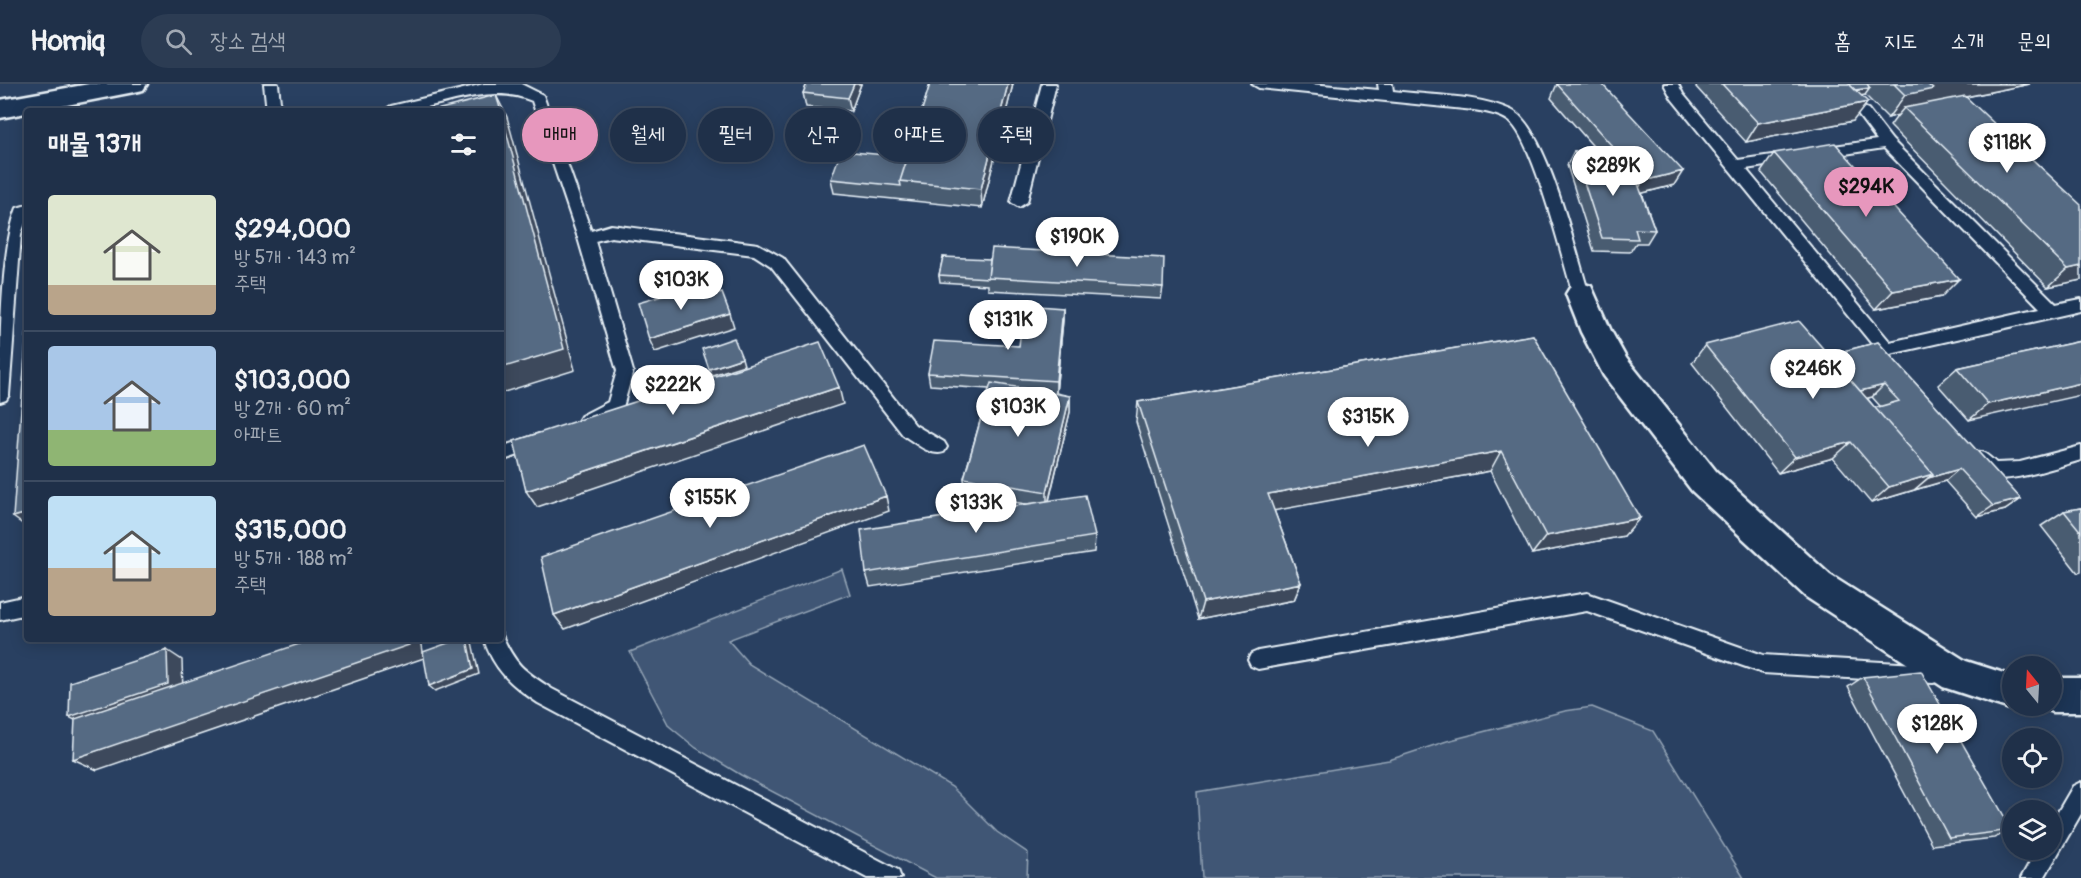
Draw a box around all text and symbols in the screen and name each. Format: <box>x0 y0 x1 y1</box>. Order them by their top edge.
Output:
search box <box>141 14 561 68</box>
text: Homiq <box>30 24 105 59</box>
icon: search <box>162 25 195 58</box>
text: 장소 검색 <box>210 27 285 55</box>
text: 홈 <box>1834 28 1851 55</box>
text: 지도 <box>1884 28 1917 55</box>
text: 소개 <box>1950 28 1984 55</box>
text: 문의 <box>2017 28 2051 55</box>
chip: 매매 <box>522 108 598 162</box>
chip: 월세 <box>610 108 686 162</box>
chip: 필터 <box>698 108 773 162</box>
chip: 신규 <box>785 108 861 162</box>
chip: 아파트 <box>873 108 966 162</box>
chip: 주택 <box>978 108 1054 162</box>
pin: $118K <box>1965 123 2049 174</box>
text: 매물 13개 <box>48 128 141 160</box>
icon: filters <box>447 128 480 161</box>
text: $118K <box>1983 130 2031 155</box>
pin: $289K <box>1571 146 1655 197</box>
text: $289K <box>1586 153 1640 178</box>
pin: $294K <box>1824 167 1908 218</box>
text: $294K <box>1838 174 1894 199</box>
text: $294,000 <box>234 213 351 245</box>
pin: $190K <box>1035 217 1119 268</box>
icon: home <box>96 219 168 291</box>
text: $190K <box>1050 224 1104 249</box>
text: 방 5개 · 143 m² <box>234 245 356 270</box>
pin: $103K <box>639 260 723 311</box>
text: $103K <box>653 267 709 292</box>
text: 주택 <box>234 271 266 296</box>
pin: $131K <box>966 300 1050 351</box>
text: $131K <box>983 307 1033 332</box>
pin: $246K <box>1771 349 1855 400</box>
text: $246K <box>1784 356 1842 381</box>
text: $103,000 <box>234 364 350 396</box>
pin: $222K <box>631 365 715 416</box>
icon: home <box>96 370 168 442</box>
text: $222K <box>645 372 701 397</box>
pin: $103K <box>976 387 1060 438</box>
text: $103K <box>990 394 1046 419</box>
text: 방 2개 · 60 m² <box>234 396 351 421</box>
pin: $315K <box>1326 397 1410 448</box>
text: $315K <box>1342 404 1394 429</box>
text: 아파트 <box>234 422 282 447</box>
pin: $155K <box>668 478 752 529</box>
pin: $133K <box>934 483 1018 534</box>
text: $155K <box>684 485 736 510</box>
text: $133K <box>949 490 1003 515</box>
text: $315,000 <box>234 514 347 546</box>
icon: home <box>96 520 168 592</box>
text: 방 5개 · 188 m² <box>234 546 353 571</box>
text: 주택 <box>234 572 266 597</box>
north arrow <box>2002 656 2062 716</box>
map controls <box>2002 656 2062 860</box>
pin: $128K <box>1895 704 1979 755</box>
text: $128K <box>1911 711 1963 736</box>
button: locate <box>2002 728 2062 788</box>
button: layers <box>2002 800 2062 860</box>

